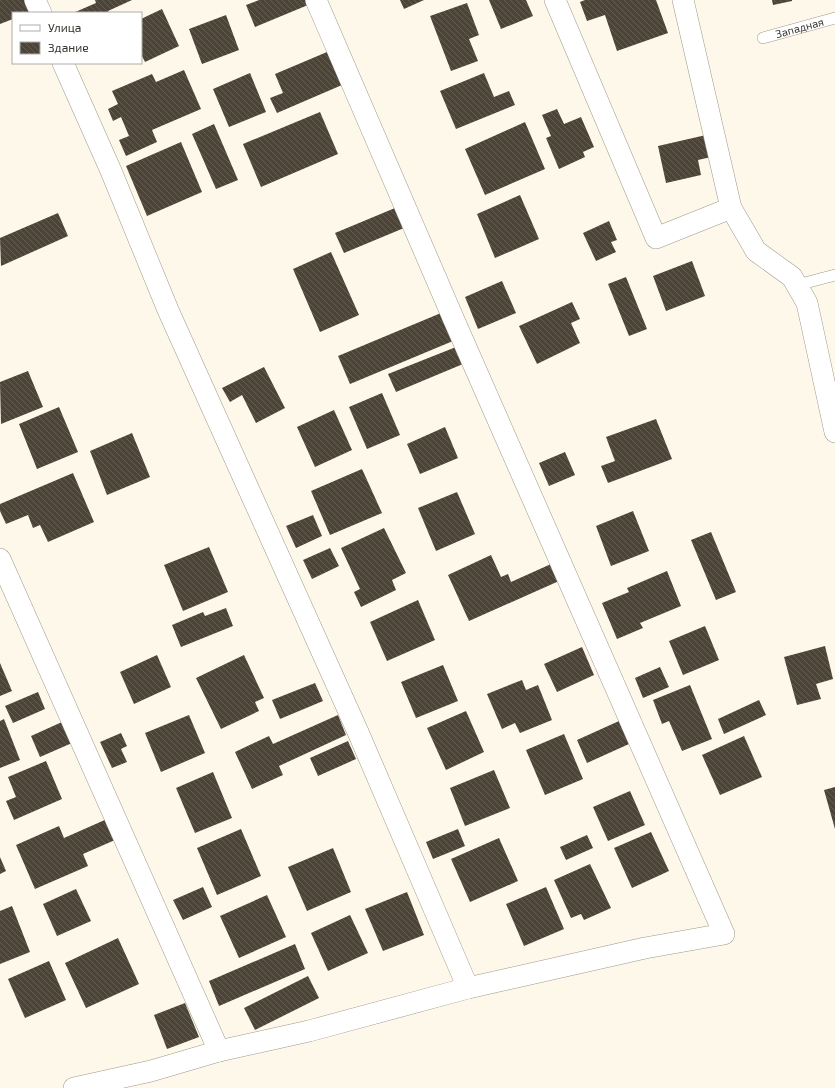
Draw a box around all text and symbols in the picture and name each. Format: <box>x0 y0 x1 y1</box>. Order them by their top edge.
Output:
legend <box>12 12 142 64</box>
street label: Западная <box>774 14 825 40</box>
text: Улица <box>48 20 81 34</box>
text: Здание <box>48 40 89 54</box>

